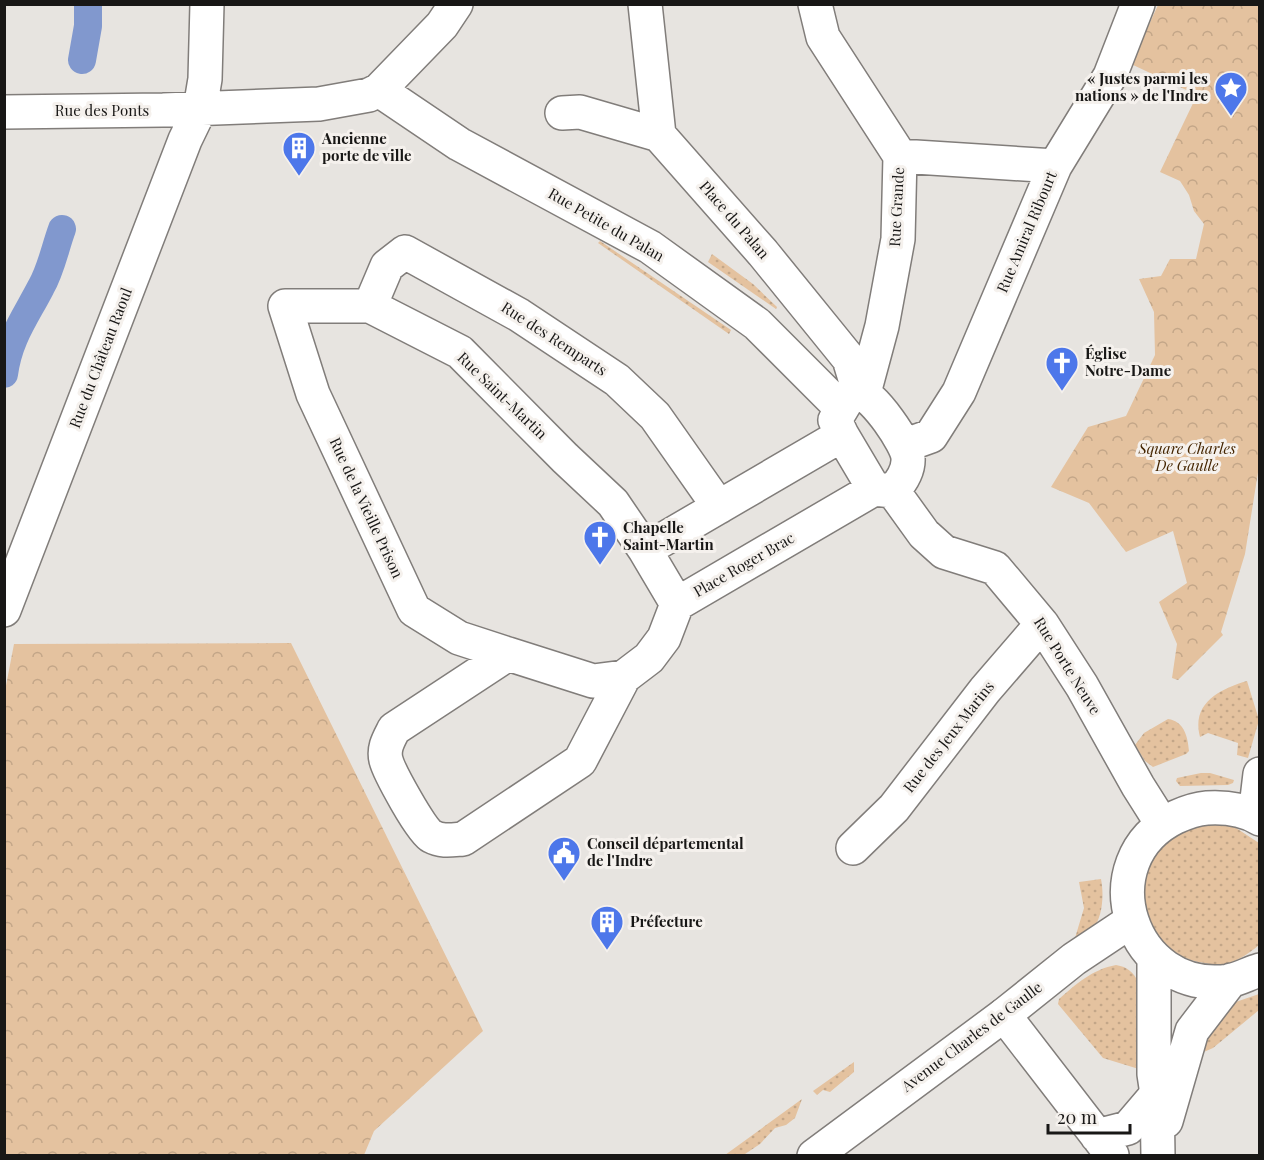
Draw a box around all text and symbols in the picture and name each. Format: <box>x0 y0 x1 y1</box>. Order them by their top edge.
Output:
place label: « Justes parmi les nations » de l'Indre <box>1075 68 1208 105</box>
place icon: « Justes parmi les nations » de l'Indre <box>1213 70 1249 117</box>
street label: Rue des Ponts <box>55 100 149 120</box>
place label: Ancienne porte de ville <box>321 128 412 165</box>
building icon: Ancienne porte de ville <box>281 130 317 177</box>
street label: Rue Grande <box>884 167 908 247</box>
street label: Rue Amiral Ribourt <box>991 167 1061 295</box>
street label: Place du Palan <box>695 176 774 263</box>
street label: Rue Petite du Palan <box>545 183 668 265</box>
street label: Rue du Château Raoul <box>64 285 136 431</box>
street label: Rue des Remparts <box>498 297 611 380</box>
place label: Église Notre-Dame <box>1085 343 1172 380</box>
church icon: Église Notre-Dame <box>1044 345 1080 392</box>
street label: Rue Saint-Martin <box>454 347 552 443</box>
street label: Rue de la Vieille Prison <box>326 434 408 581</box>
park label: Square Charles De Gaulle <box>1137 438 1236 475</box>
place label: Chapelle Saint-Martin <box>623 517 714 554</box>
church icon: Chapelle Saint-Martin <box>582 519 618 566</box>
street label: Place Roger Brac <box>690 527 797 601</box>
street label: Rue Porte Neuve <box>1030 613 1106 718</box>
street label: Rue des Jeux Marins <box>898 677 998 796</box>
place label: Conseil départemental de l'Indre <box>587 833 744 870</box>
public building icon: Conseil départemental de l'Indre <box>546 835 582 882</box>
building icon: Préfecture <box>589 904 625 951</box>
place label: Préfecture <box>630 911 703 931</box>
street label: Avenue Charles de Gaulle <box>896 977 1046 1096</box>
scale bar <box>1048 1097 1130 1135</box>
text: 20 m <box>1057 1105 1097 1129</box>

